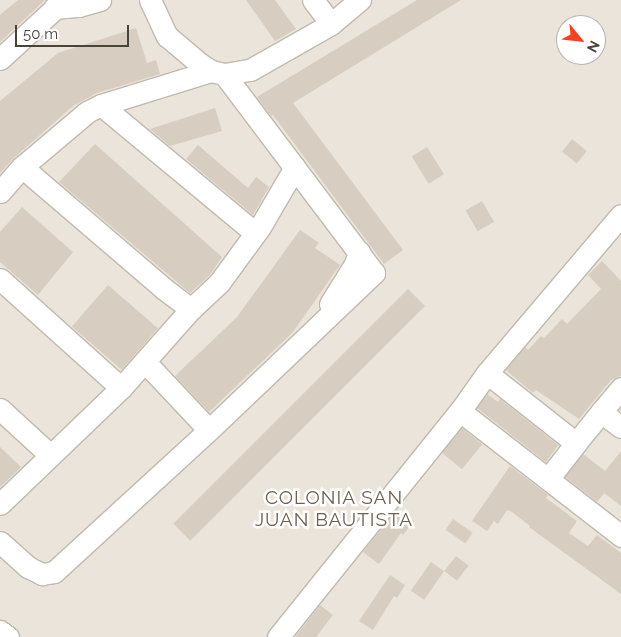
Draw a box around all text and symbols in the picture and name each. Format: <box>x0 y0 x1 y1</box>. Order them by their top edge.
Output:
scale bar <box>18 15 131 47</box>
north arrow <box>556 15 606 65</box>
text: 50 m <box>23 25 58 43</box>
text: N <box>584 38 603 55</box>
district label: COLONIA SAN JUAN BAUTISTA <box>253 487 415 531</box>

